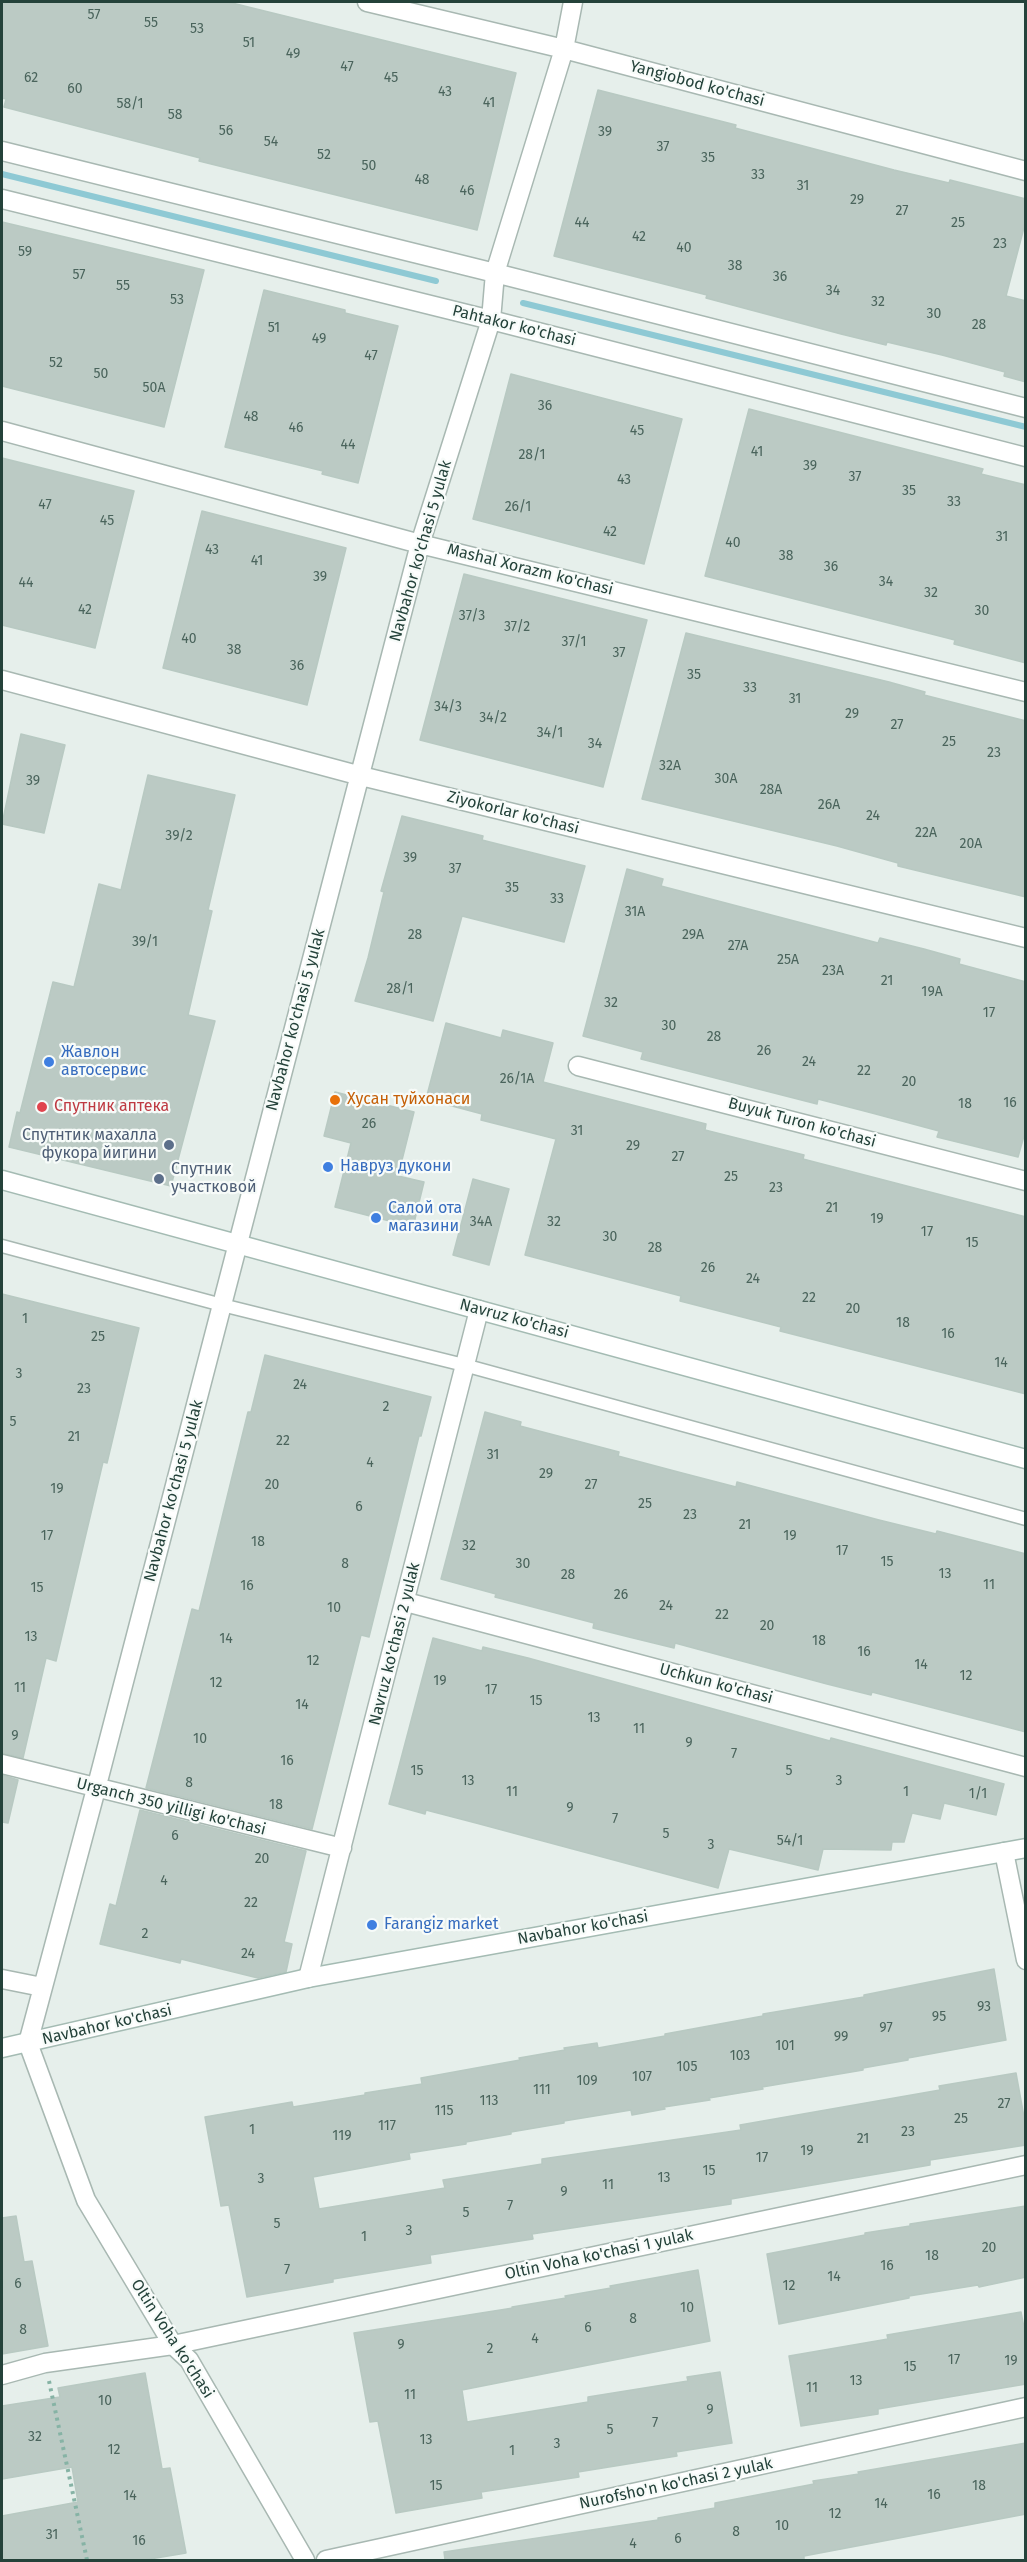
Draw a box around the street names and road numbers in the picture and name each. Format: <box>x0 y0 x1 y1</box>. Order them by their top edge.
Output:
street label: Yangiobod ko'chasi <box>628 57 766 111</box>
street label: Pahtakor ko'chasi <box>450 301 578 351</box>
street label: Navbahor ko'chasi 5 yulak <box>386 458 456 644</box>
street label: Mashal Xorazm ko'chasi <box>445 540 615 600</box>
street label: Ziyokorlar ko'chasi <box>445 787 581 839</box>
street label: Navbahor ko'chasi 5 yulak <box>262 927 330 1113</box>
street label: Buyuk Turon ko'chasi <box>726 1094 878 1152</box>
street label: Navruz ko'chasi <box>457 1295 571 1343</box>
street label: Navbahor ko'chasi 5 yulak <box>140 1398 208 1584</box>
street label: Navruz ko'chasi 2 yulak <box>365 1561 425 1727</box>
street label: Uchkun ko'chasi <box>657 1660 775 1708</box>
street label: Urganch 350 yilligi ko'chasi <box>74 1774 268 1840</box>
street label: Navbahor ko'chasi <box>516 1907 650 1949</box>
street label: Navbahor ko'chasi <box>40 2001 174 2049</box>
street label: Oltin Voha ko'chasi 1 yulak <box>503 2226 695 2284</box>
street label: Oltin Voha ko'chasi <box>126 2276 218 2402</box>
street label: Nurofsho'n ko'chasi 2 yulak <box>578 2454 774 2514</box>

